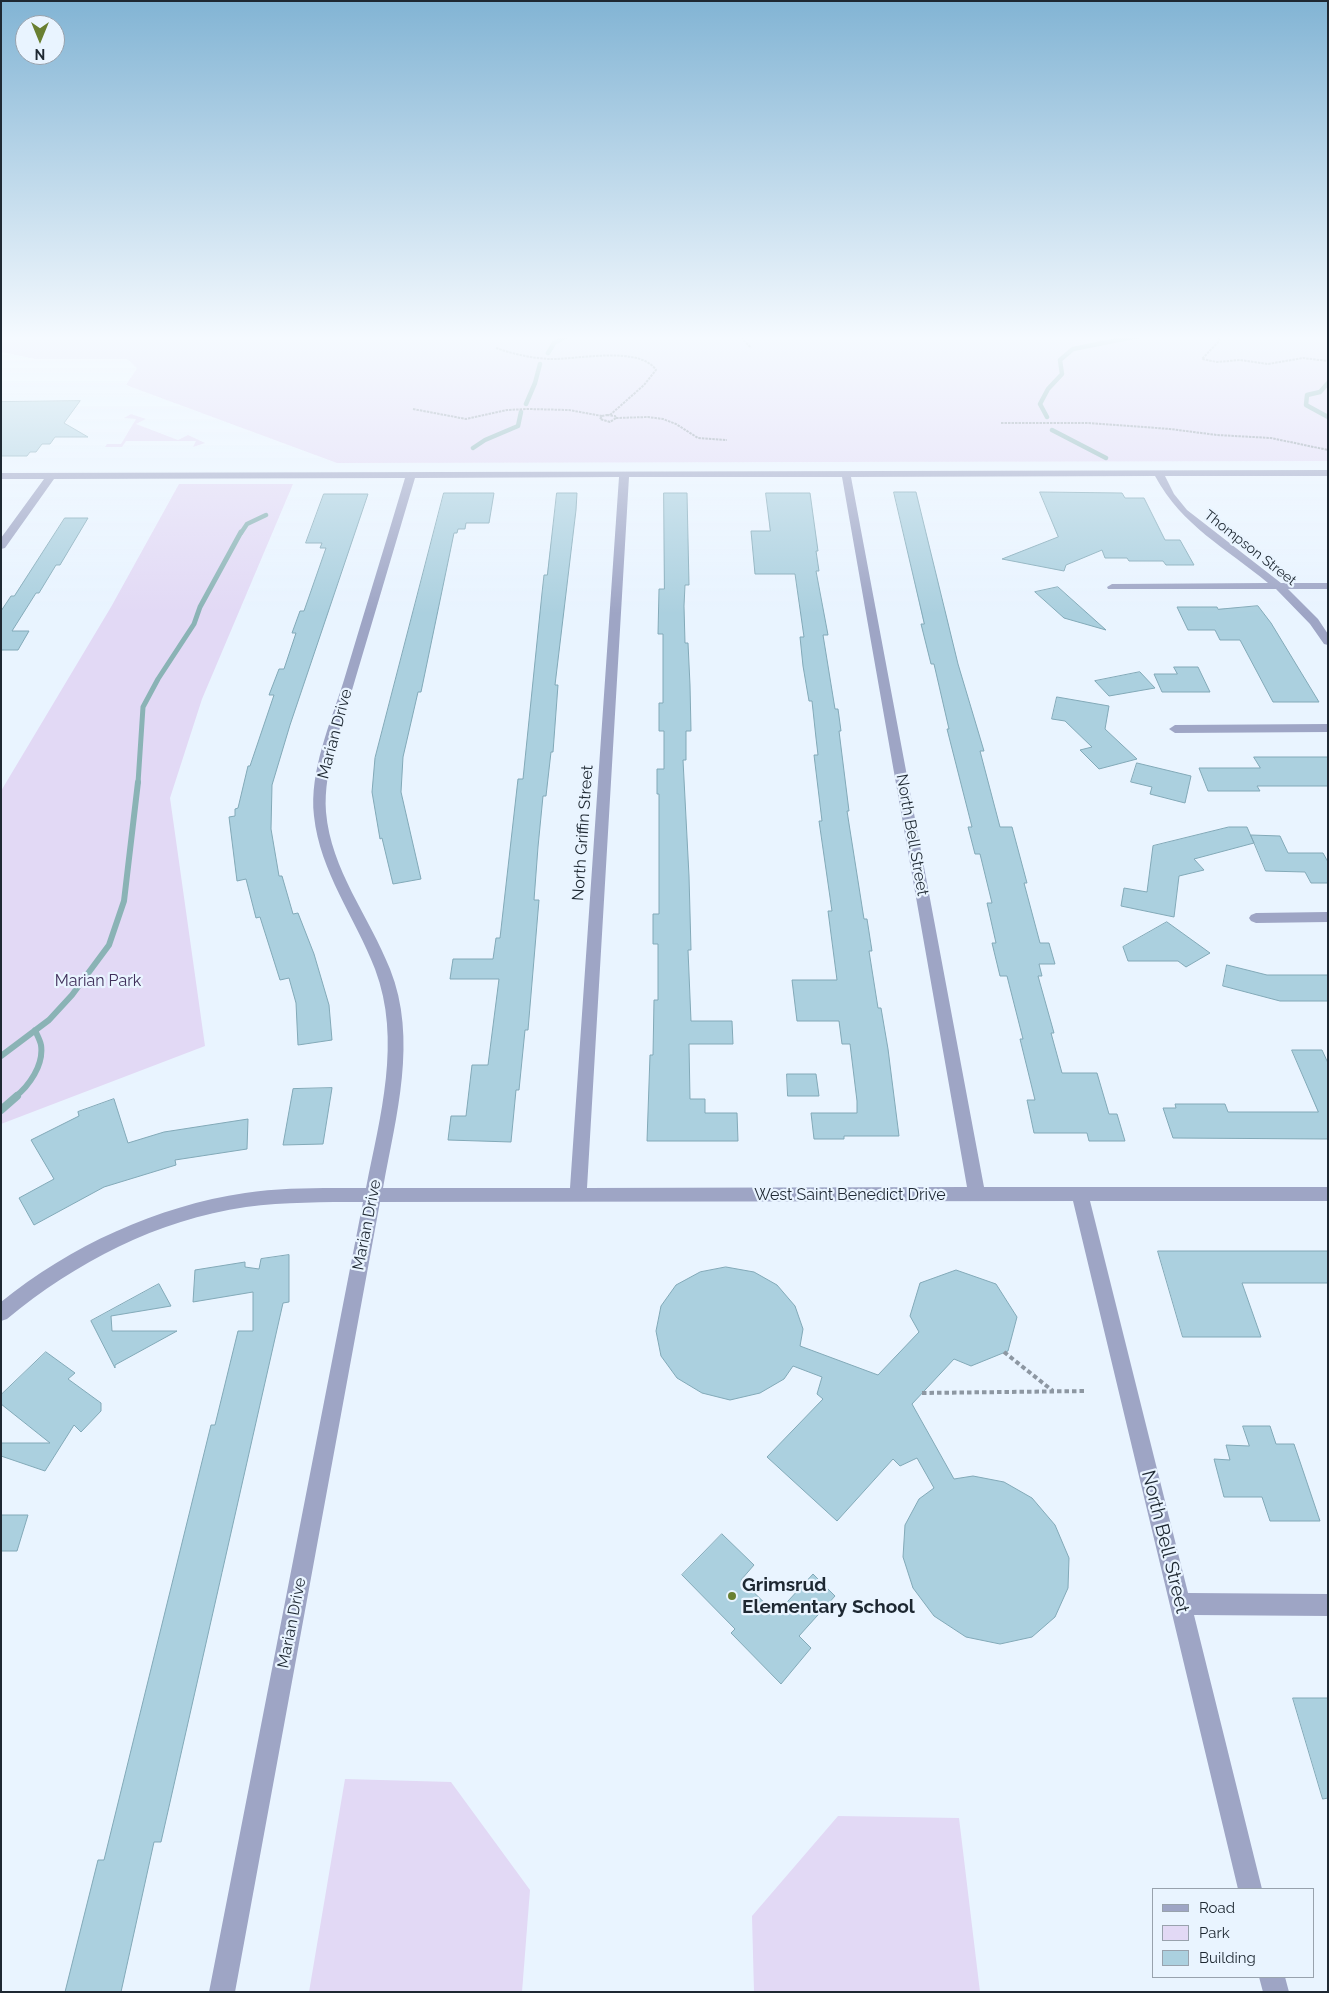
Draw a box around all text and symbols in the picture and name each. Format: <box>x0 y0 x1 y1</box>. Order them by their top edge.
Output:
north arrow <box>15 15 65 65</box>
text: N <box>35 46 45 62</box>
street label: Thompson Street <box>1201 507 1299 589</box>
street label: Marian Drive <box>314 687 356 781</box>
street label: North Griffin Street <box>569 764 597 902</box>
street label: North Bell Street <box>892 773 932 897</box>
park label: Marian Park <box>55 971 141 991</box>
street label: Marian Drive <box>349 1178 385 1272</box>
street label: West Saint Benedict Drive <box>754 1185 946 1205</box>
street label: North Bell Street <box>1136 1468 1194 1616</box>
place label: Grimsrud Elementary School <box>742 1574 915 1618</box>
street label: Marian Drive <box>274 1576 310 1670</box>
marker: Grimsrud Elementary School <box>726 1590 738 1602</box>
legend <box>1152 1888 1314 1978</box>
text: Road <box>1199 1899 1235 1917</box>
text: Park <box>1199 1924 1230 1942</box>
text: Building <box>1199 1949 1256 1967</box>

